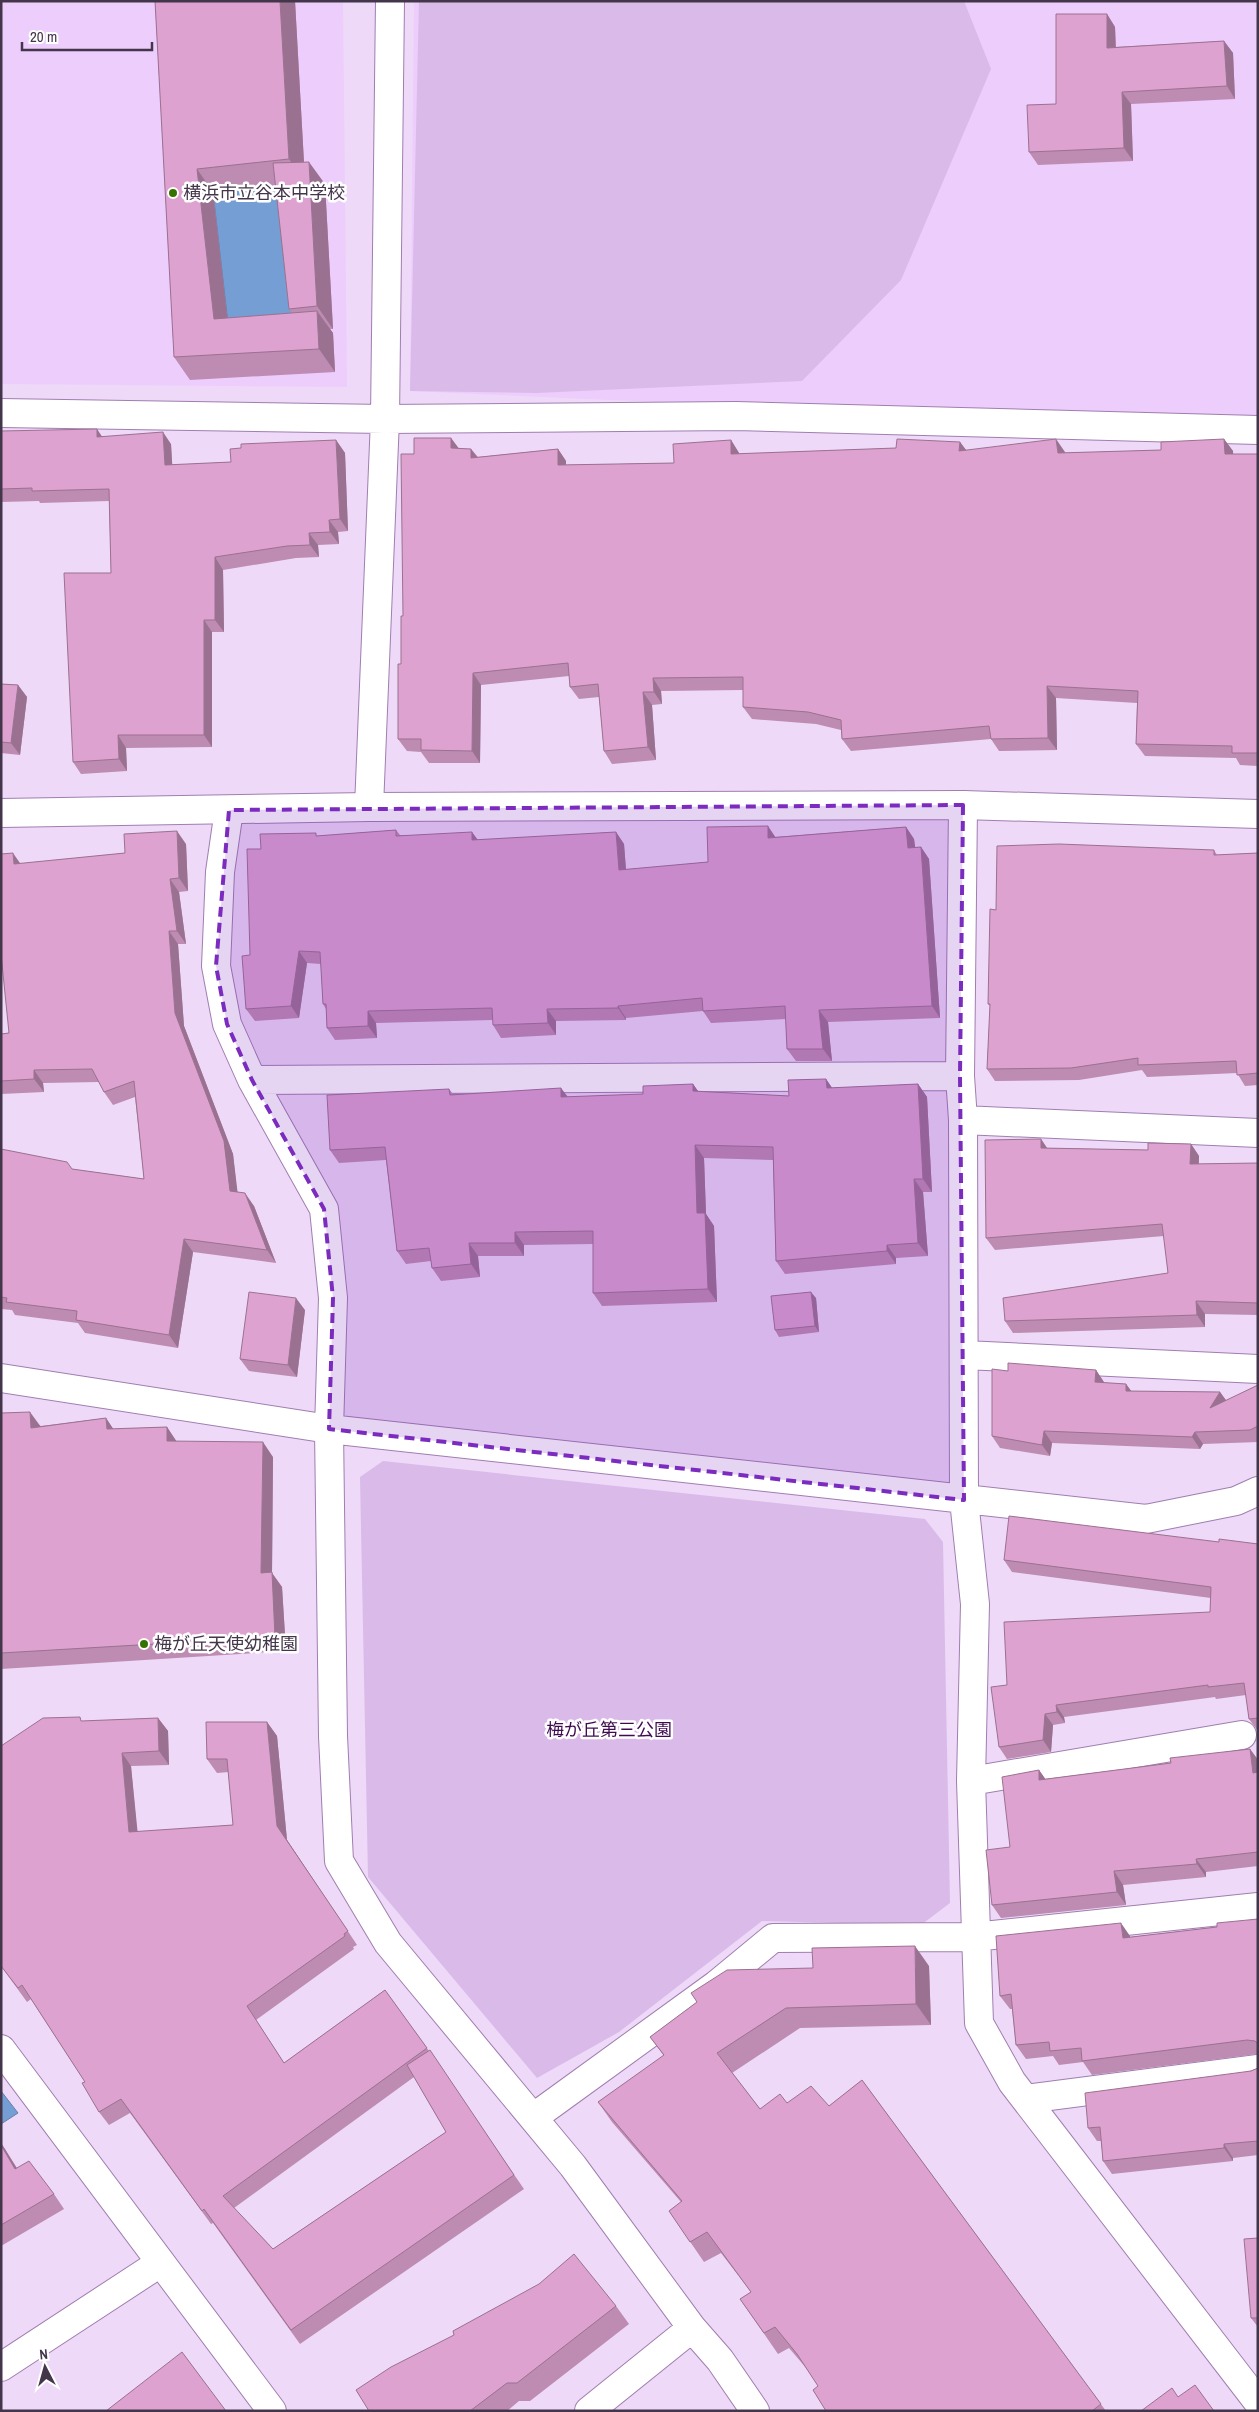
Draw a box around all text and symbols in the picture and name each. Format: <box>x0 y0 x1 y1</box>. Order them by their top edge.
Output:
scale bar <box>22 20 152 52</box>
text: 20 m <box>30 26 57 47</box>
place label: 横浜市立谷本中学校 <box>183 180 345 205</box>
marker: 横浜市立谷本中学校 <box>167 187 179 199</box>
place label: 梅が丘天使幼稚園 <box>154 1631 298 1656</box>
marker: 梅が丘天使幼稚園 <box>138 1638 150 1650</box>
park label: 梅が丘第三公園 <box>546 1717 672 1742</box>
north arrow <box>20 2342 70 2392</box>
text: N <box>39 2345 49 2363</box>

